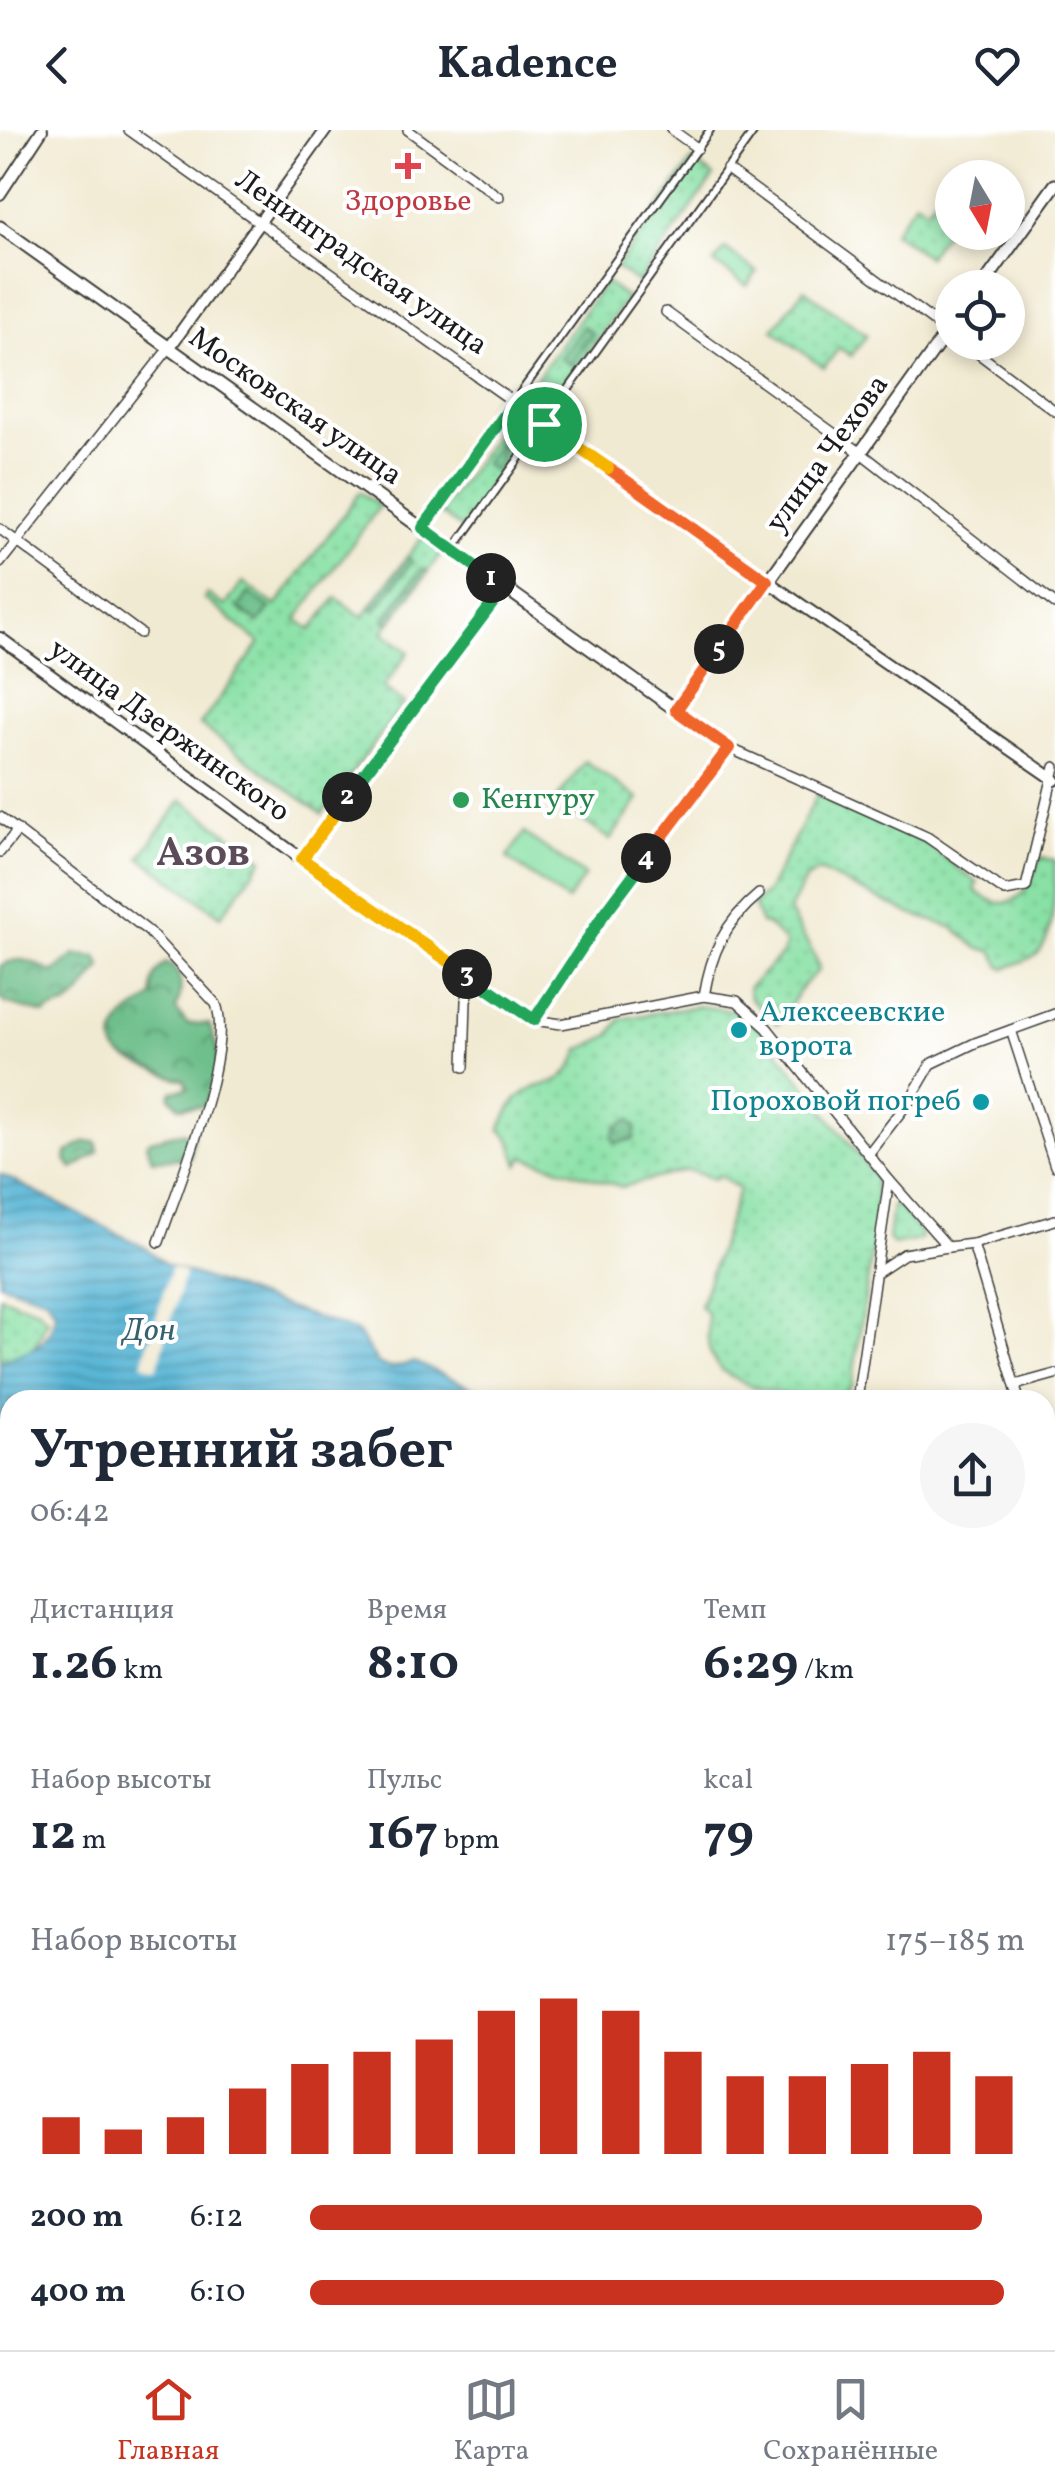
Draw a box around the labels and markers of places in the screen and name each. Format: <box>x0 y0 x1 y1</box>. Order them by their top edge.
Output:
marker: Здоровье <box>395 153 421 179</box>
place label: Здоровье <box>344 181 472 223</box>
pin <box>502 382 587 467</box>
pin: 1 <box>466 553 516 603</box>
pin: 5 <box>694 624 744 674</box>
pin: 2 <box>322 772 372 822</box>
place label: Кенгуру <box>481 779 595 821</box>
marker: Кенгуру <box>450 789 472 811</box>
pin: 4 <box>621 833 671 883</box>
pin: 3 <box>442 949 492 999</box>
place label: Алексеевские ворота <box>759 992 945 1068</box>
marker: Алексеевские ворота <box>728 1019 750 1041</box>
place label: Пороховой погреб <box>710 1081 961 1123</box>
marker: Пороховой погреб <box>970 1091 992 1113</box>

